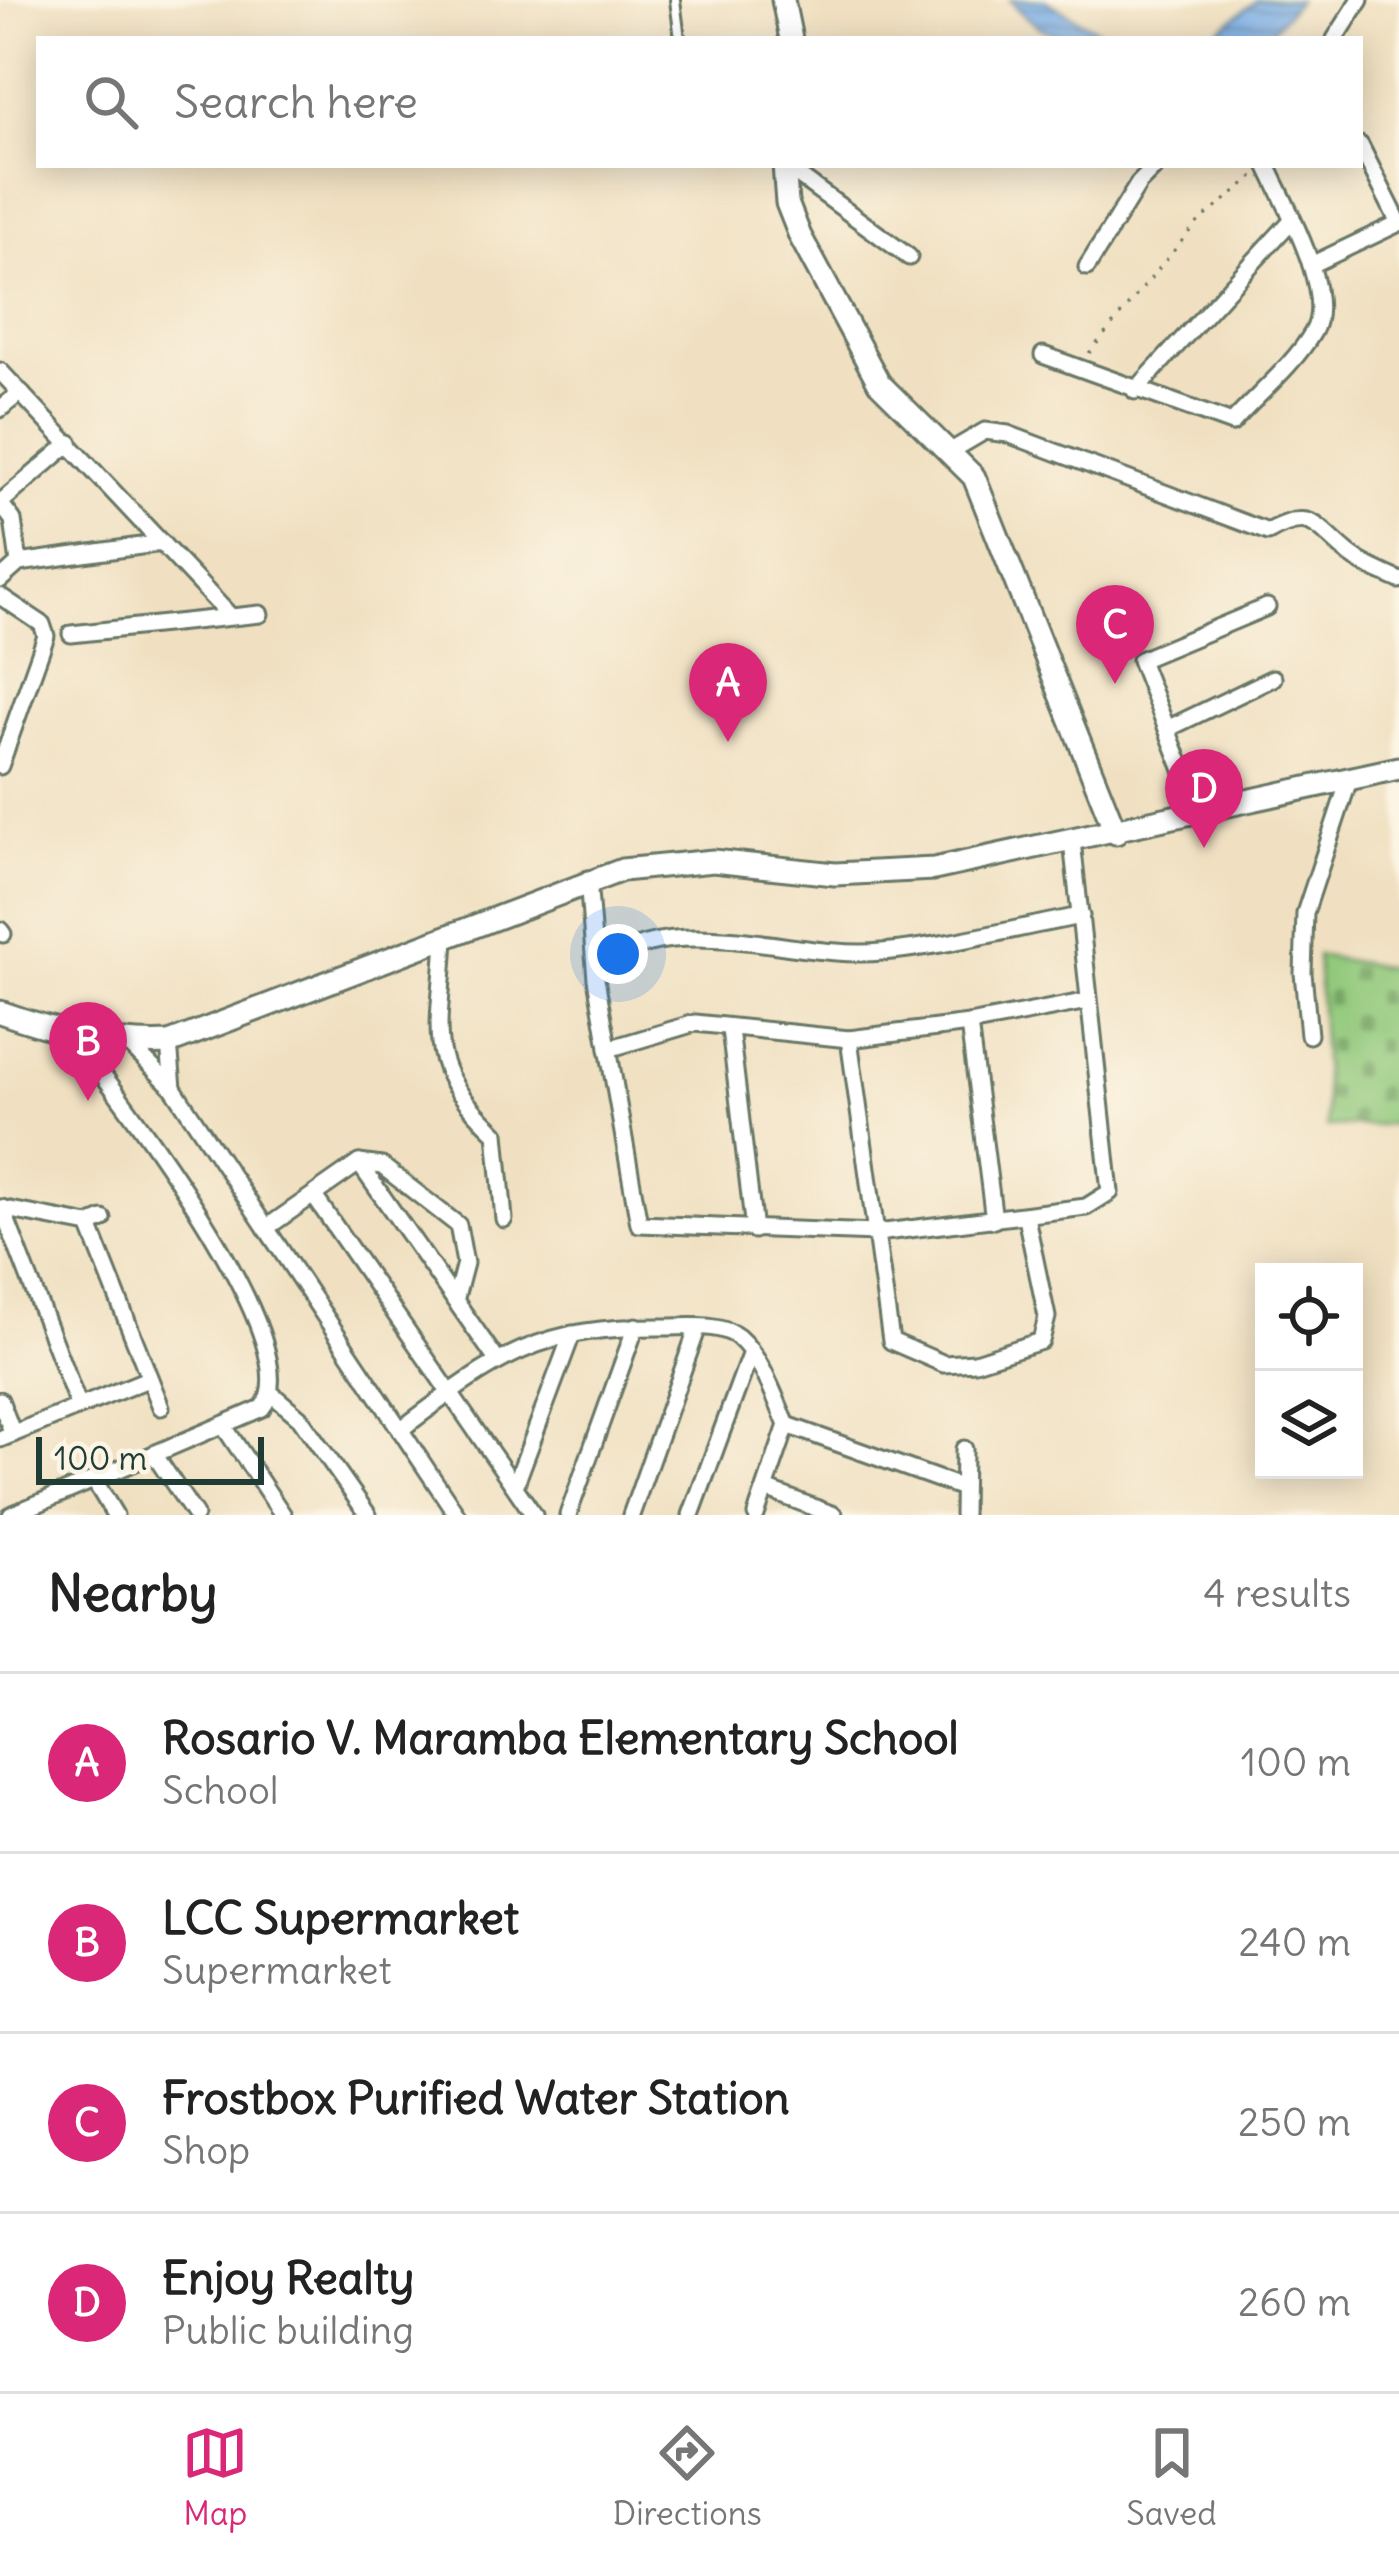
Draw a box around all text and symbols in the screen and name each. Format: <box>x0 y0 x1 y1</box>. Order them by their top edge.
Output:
search box <box>36 36 1363 168</box>
icon: search <box>78 69 144 135</box>
text: Search here <box>174 74 418 130</box>
pin: C <box>1076 585 1154 684</box>
pin: A <box>689 643 767 742</box>
pin: D <box>1165 749 1243 848</box>
your location <box>588 924 648 984</box>
pin: B <box>49 1002 127 1101</box>
map controls <box>1255 1263 1363 1479</box>
button: locate <box>1255 1263 1363 1371</box>
button: layers <box>1255 1371 1363 1479</box>
scale bar <box>36 1431 264 1484</box>
text: 100 m <box>54 1437 147 1479</box>
text: Nearby <box>48 1561 217 1625</box>
text: 4 results <box>1203 1569 1351 1618</box>
text: Rosario V. Maramba Elementary School <box>162 1710 959 1766</box>
text: A <box>74 1738 100 1787</box>
text: 100 m <box>1241 1738 1351 1787</box>
text: School <box>162 1766 279 1815</box>
text: LCC Supermarket <box>162 1890 519 1946</box>
text: B <box>74 1918 100 1967</box>
text: 240 m <box>1239 1918 1351 1967</box>
text: Supermarket <box>162 1946 392 1995</box>
text: Frostbox Purified Water Station <box>162 2070 790 2126</box>
text: C <box>74 2098 100 2147</box>
text: 250 m <box>1238 2098 1351 2147</box>
text: Shop <box>162 2126 250 2175</box>
text: Enjoy Realty <box>162 2250 414 2306</box>
text: D <box>73 2278 101 2327</box>
text: 260 m <box>1238 2278 1351 2327</box>
text: Public building <box>162 2306 414 2355</box>
tab: Map <box>182 2420 248 2534</box>
tab: Directions <box>613 2420 762 2534</box>
tab: Saved <box>1126 2420 1217 2534</box>

